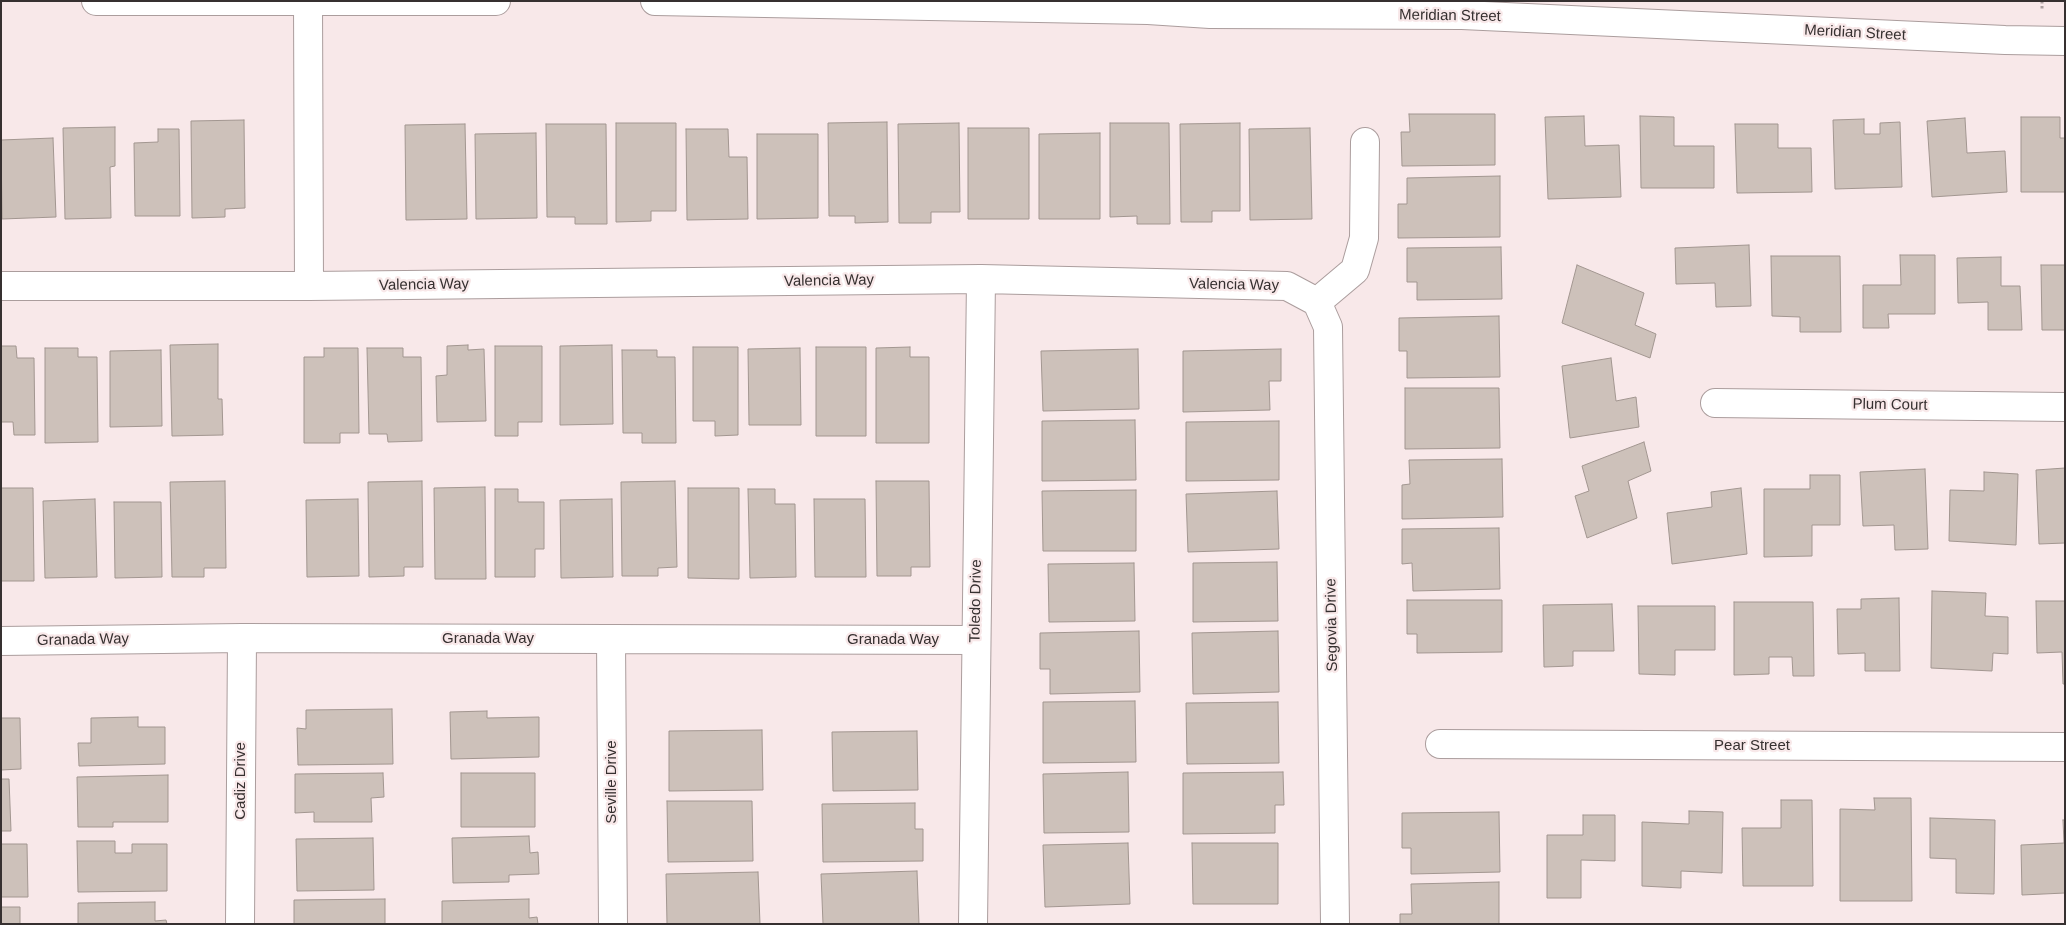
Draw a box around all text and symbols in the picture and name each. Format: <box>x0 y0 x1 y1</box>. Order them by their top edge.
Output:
street label: Meridian Street <box>1399 6 1501 26</box>
street label: Meridian Street <box>1804 21 1906 45</box>
street label: Valencia Way <box>784 271 874 291</box>
street label: Valencia Way <box>379 275 469 295</box>
street label: Valencia Way <box>1189 275 1279 295</box>
street label: Plum Court <box>1852 395 1928 415</box>
street label: Toledo Drive <box>966 559 986 643</box>
street label: Segovia Drive <box>1322 578 1342 672</box>
street label: Granada Way <box>37 630 129 650</box>
street label: Granada Way <box>442 630 534 648</box>
street label: Granada Way <box>847 631 939 649</box>
street label: Pear Street <box>1714 737 1790 755</box>
street label: Seville Drive <box>603 740 621 824</box>
street label: Cadiz Drive <box>232 742 250 820</box>

